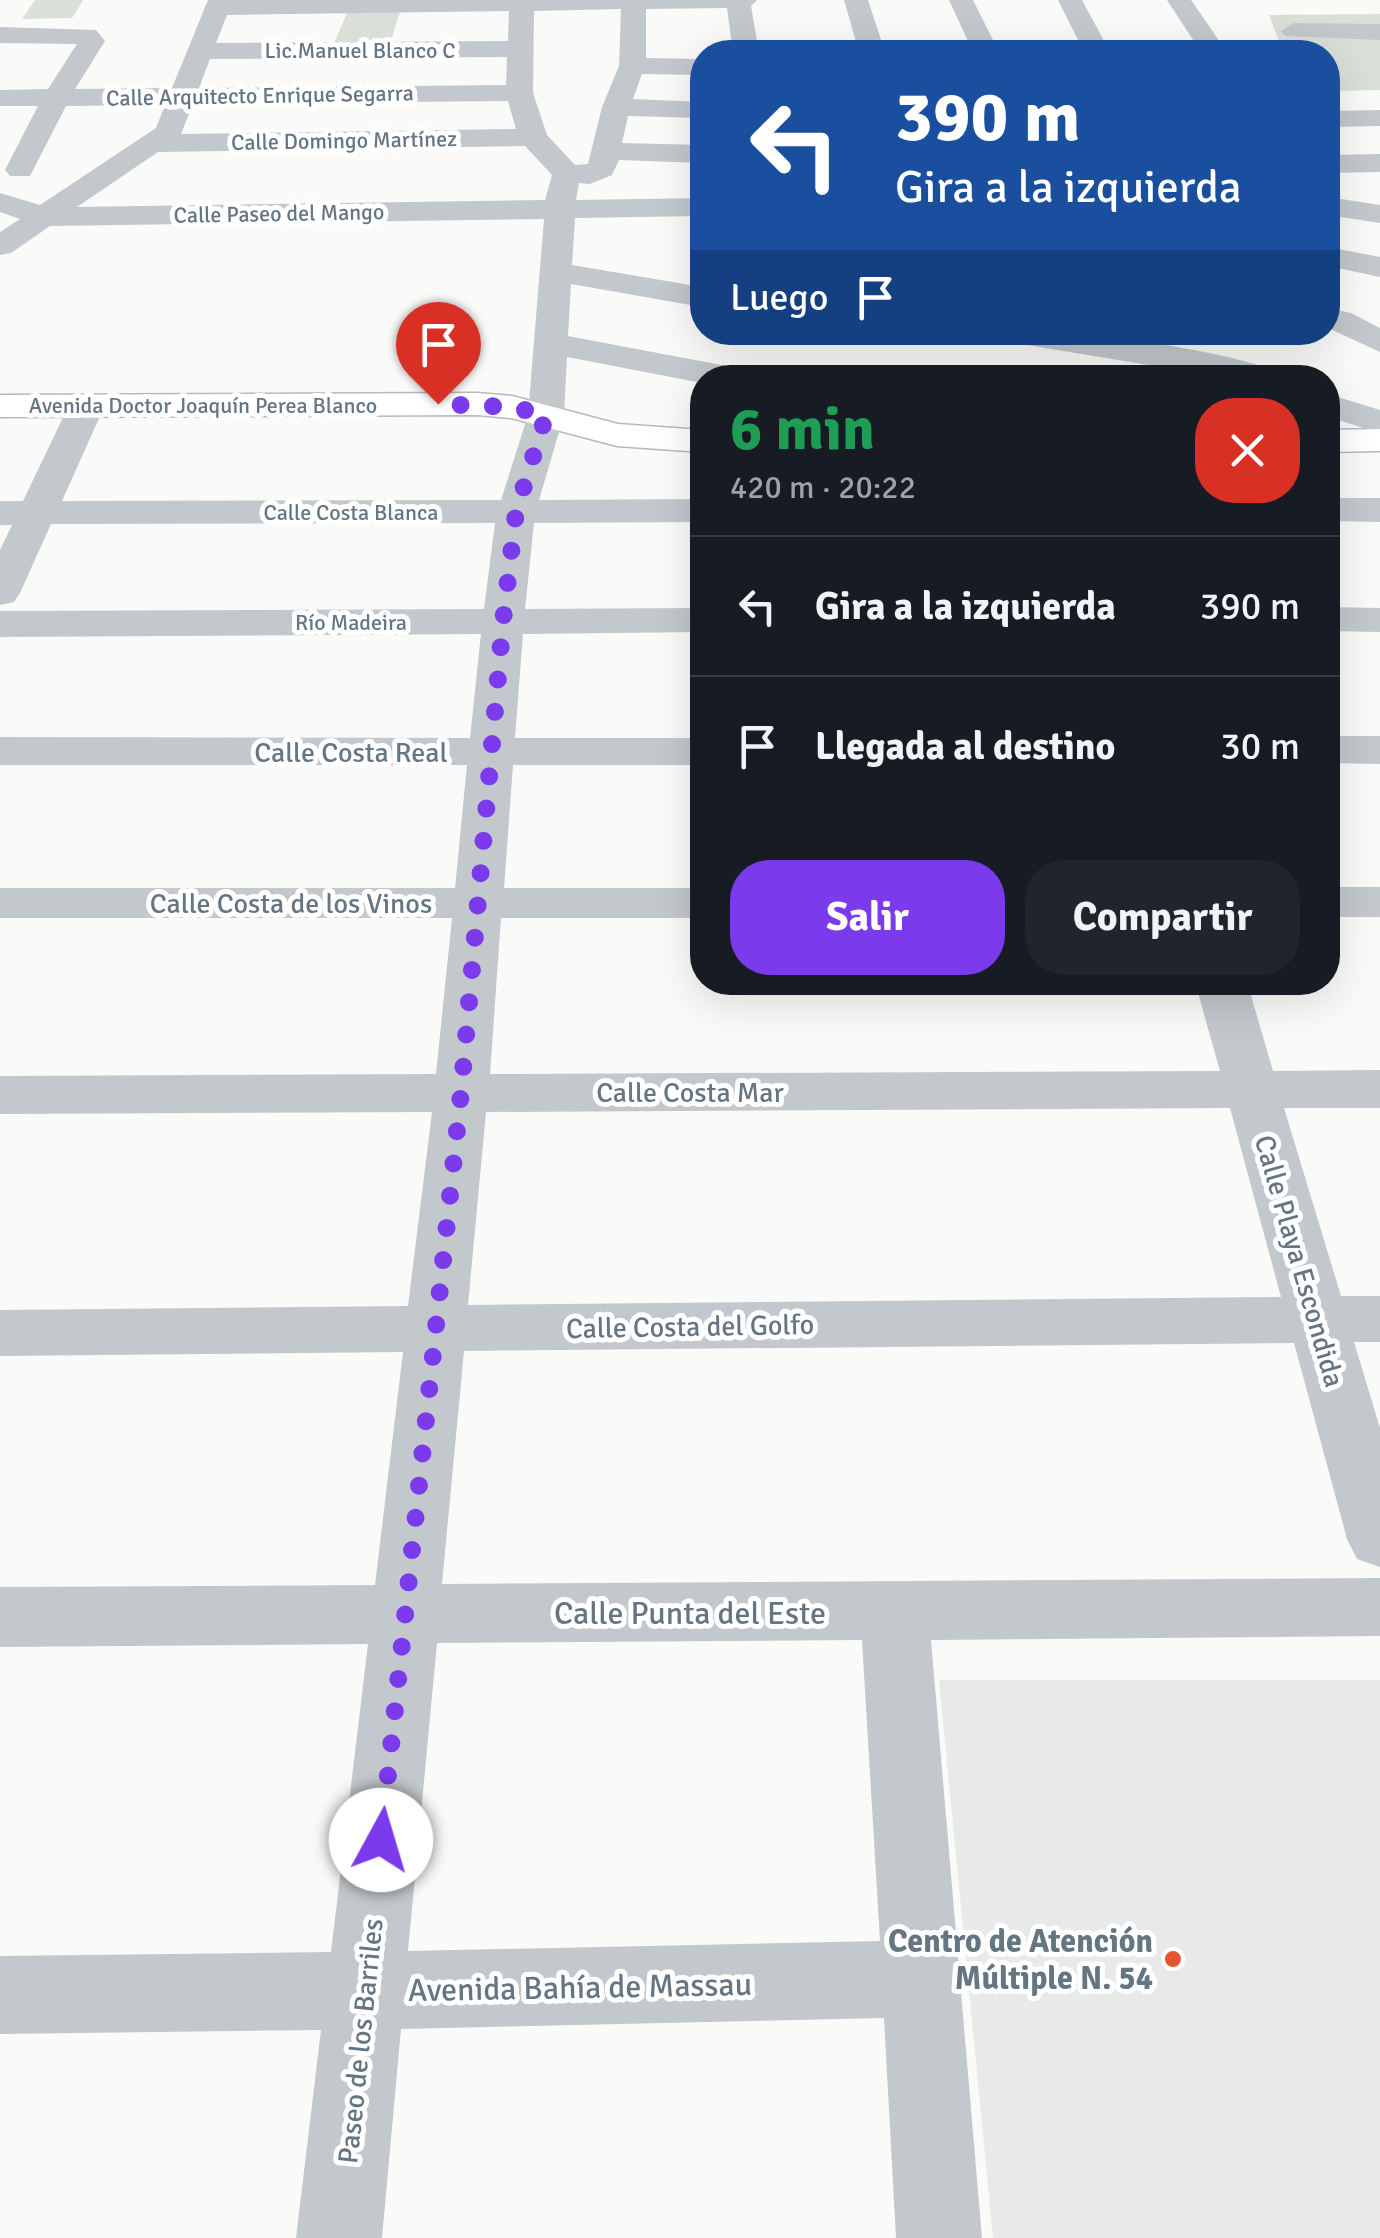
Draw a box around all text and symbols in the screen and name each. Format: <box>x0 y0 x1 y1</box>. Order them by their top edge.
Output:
street label: Lic.Manuel Blanco C <box>264 37 456 64</box>
text: 390 m <box>895 74 1080 160</box>
street label: Calle Arquitecto Enrique Segarra <box>106 79 414 112</box>
icon: left <box>730 80 860 210</box>
street label: Calle Domingo Martínez <box>231 125 457 156</box>
text: Gira a la izquierda <box>895 160 1242 215</box>
street label: Calle Paseo del Mango <box>173 198 385 229</box>
icon: arrive <box>848 270 903 325</box>
text: Luego <box>730 274 828 321</box>
pin <box>396 302 481 405</box>
icon: arrive <box>411 317 466 372</box>
street label: Avenida Doctor Joaquín Perea Blanco <box>29 392 377 419</box>
text: 6 min <box>730 393 875 467</box>
button: close <box>1195 398 1300 503</box>
text: 420 m · 20:22 <box>730 468 916 507</box>
street label: Calle Costa Blanca <box>264 499 438 526</box>
icon: left <box>730 579 785 634</box>
text: Gira a la izquierda <box>815 583 1116 630</box>
text: 390 m <box>1200 583 1300 630</box>
street label: Río Madeira <box>295 609 407 636</box>
icon: arrive <box>730 719 785 774</box>
text: Llegada al destino <box>815 723 1115 770</box>
text: 30 m <box>1220 723 1300 770</box>
street label: Calle Costa Real <box>254 736 448 770</box>
button: Salir <box>730 860 1005 975</box>
button: Compartir <box>1025 860 1300 975</box>
street label: Calle Costa de los Vinos <box>150 887 432 921</box>
street label: Calle Costa Mar <box>596 1076 785 1110</box>
street label: Calle Playa Escondida <box>1247 1131 1351 1391</box>
street label: Calle Costa del Golfo <box>566 1308 814 1346</box>
street label: Calle Punta del Este <box>554 1594 826 1633</box>
position arrow <box>329 1788 433 1892</box>
street label: Paseo de los Barriles <box>331 1917 391 2165</box>
place label: Centro de Atención Múltiple N. 54 <box>888 1922 1153 1998</box>
marker: Centro de Atención Múltiple N. 54 <box>1162 1948 1184 1970</box>
street label: Avenida Bahía de Massau <box>408 1965 752 2010</box>

